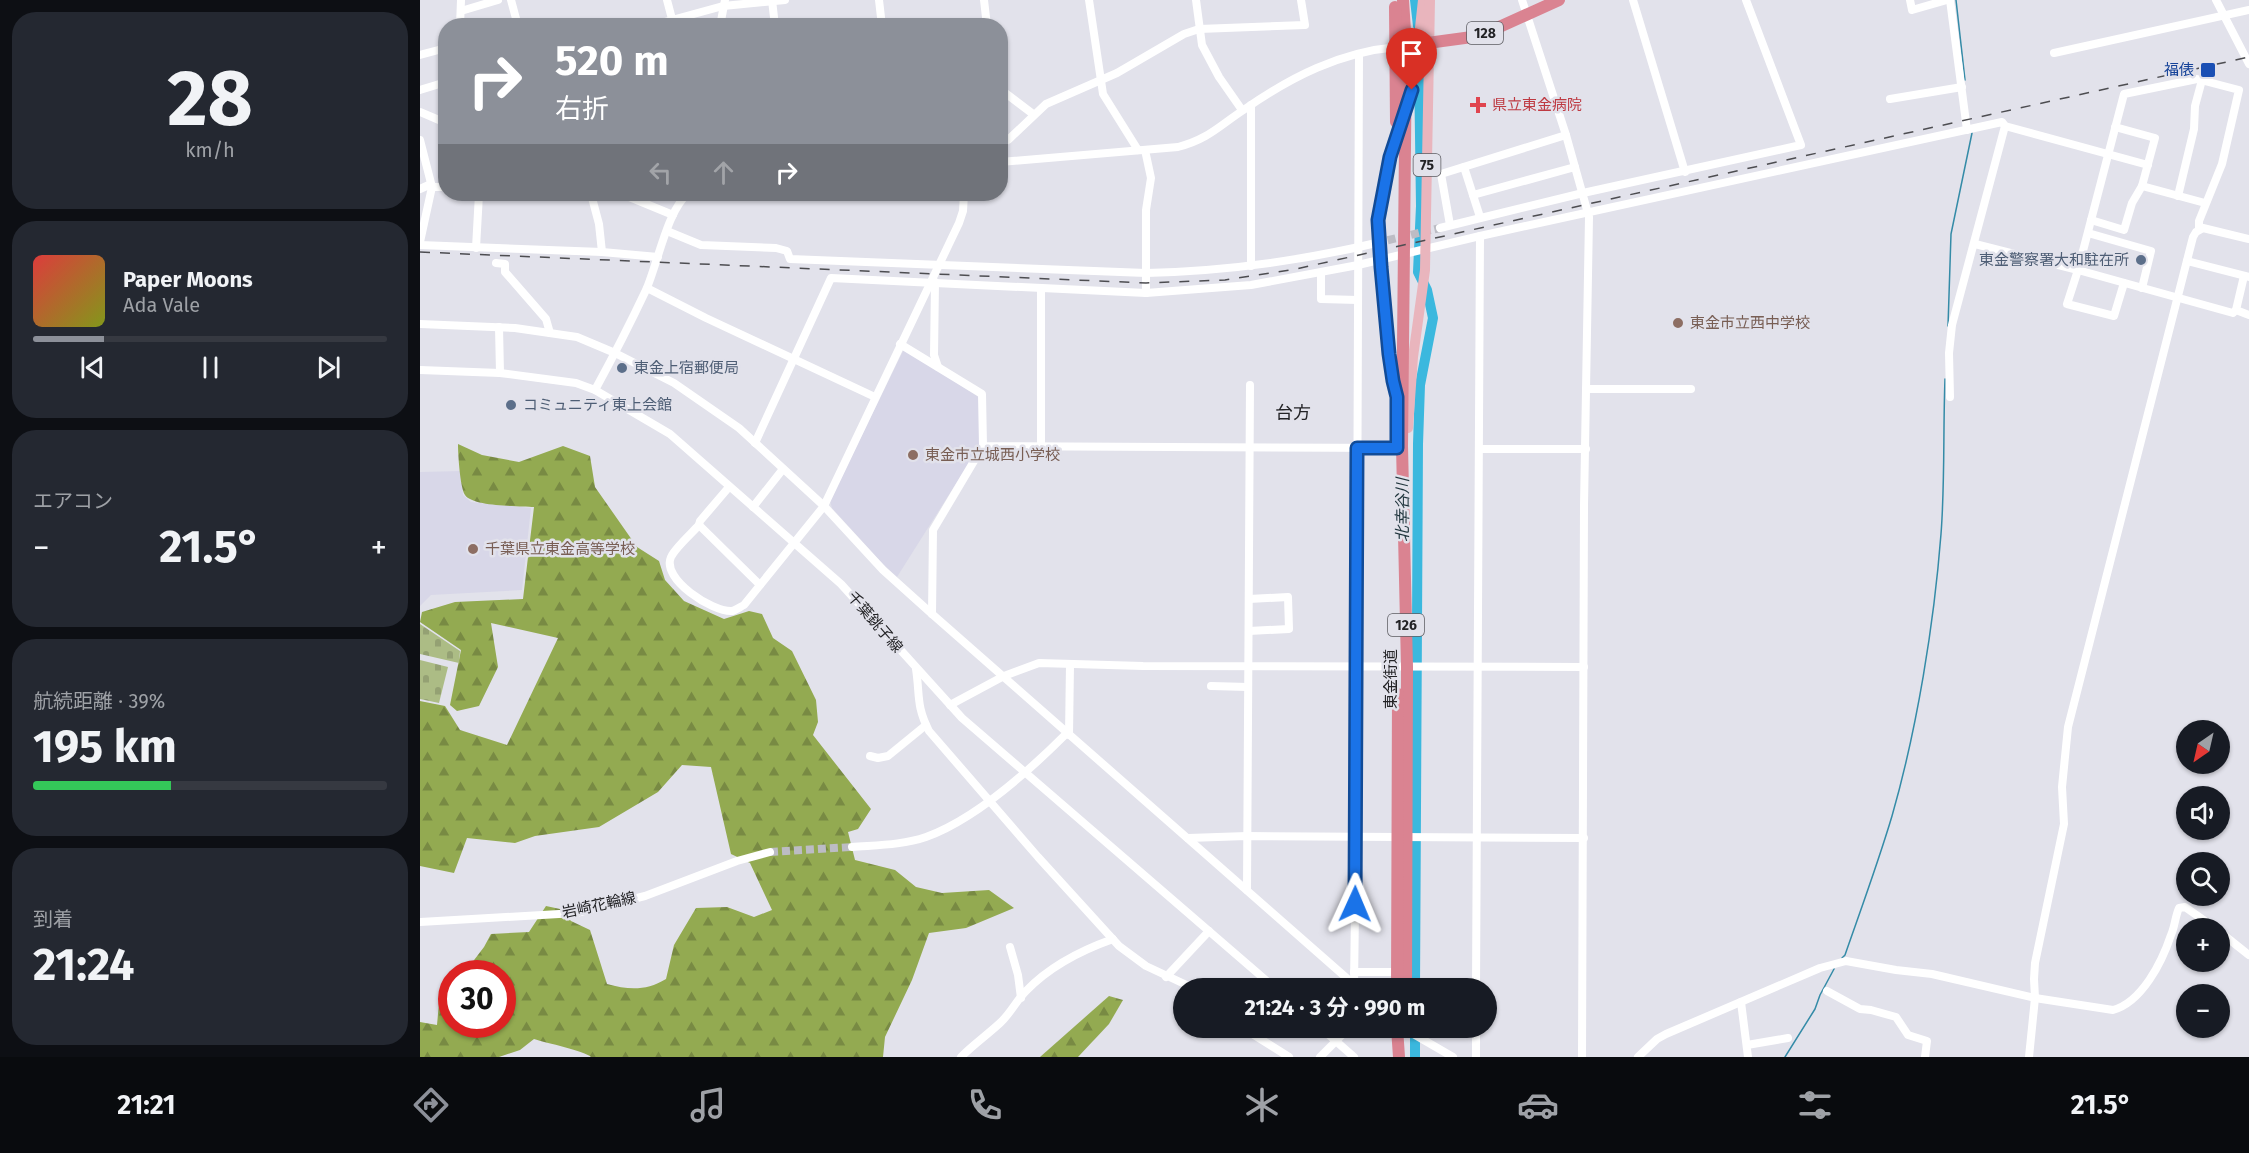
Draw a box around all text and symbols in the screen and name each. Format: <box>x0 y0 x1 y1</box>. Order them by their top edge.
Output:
road number: 128 <box>1467 22 1503 44</box>
pin <box>1386 28 1437 90</box>
text: 520 m <box>555 36 669 86</box>
icon: arrive <box>1395 37 1428 70</box>
icon: right <box>456 42 534 120</box>
text: 28 <box>167 52 253 146</box>
place label: 福俵 <box>2164 61 2194 79</box>
marker: 福俵 <box>2199 61 2217 79</box>
text: 右折 <box>555 93 609 125</box>
marker: 県立東金病院 <box>1469 96 1487 114</box>
place label: 県立東金病院 <box>1492 96 1582 114</box>
text: km/h <box>185 138 235 162</box>
road number: 75 <box>1414 154 1440 176</box>
icon: left <box>644 156 677 189</box>
icon: ahead <box>707 156 740 189</box>
icon: right <box>770 156 803 189</box>
place label: 東金警察署大和駐在所 <box>1979 251 2129 269</box>
marker: 東金警察署大和駐在所 <box>2134 253 2148 267</box>
text: Paper Moons <box>123 266 253 293</box>
text: Ada Vale <box>123 293 200 317</box>
place label: 東金市立西中学校 <box>1690 314 1810 332</box>
marker: 東金市立西中学校 <box>1671 316 1685 330</box>
icon: previous <box>76 351 109 384</box>
icon: pause <box>194 351 227 384</box>
icon: next <box>312 351 345 384</box>
place label: 東金上宿郵便局 <box>634 359 739 377</box>
marker: 東金上宿郵便局 <box>615 361 629 375</box>
place label: コミュニティ東上会館 <box>523 396 672 414</box>
marker: コミュニティ東上会館 <box>504 398 518 412</box>
district label: 台方 <box>1275 402 1311 424</box>
place label: 東金市立城西小学校 <box>925 446 1060 464</box>
marker: 東金市立城西小学校 <box>906 448 920 462</box>
water label: 北幸谷川 <box>1393 476 1412 542</box>
text: エアコン <box>33 489 113 513</box>
text: 21.5° <box>159 520 261 574</box>
text: − <box>33 528 50 568</box>
text: + <box>371 528 387 568</box>
place label: 千葉県立東金高等学校 <box>485 540 635 558</box>
marker: 千葉県立東金高等学校 <box>466 542 480 556</box>
street label: 千葉銚子線 <box>844 588 906 656</box>
road number: 126 <box>1388 614 1424 636</box>
street label: 東金街道 <box>1382 649 1400 709</box>
text: 航続距離 · 39% <box>33 689 165 713</box>
text: 195 km <box>33 720 177 774</box>
north arrow <box>2176 720 2230 774</box>
map controls <box>2176 720 2230 1038</box>
button: sound <box>2176 786 2230 840</box>
button: search <box>2176 852 2230 906</box>
position arrow <box>1323 872 1387 936</box>
street label: 岩崎花輪線 <box>560 888 638 922</box>
text: 到着 <box>33 907 73 931</box>
button: + <box>2176 918 2230 972</box>
text: 21:24 <box>33 938 134 992</box>
speed limit sign: 30 <box>438 960 516 1038</box>
button: − <box>2176 984 2230 1038</box>
text: 21:24 · 3 分 · 990 m <box>1245 994 1425 1021</box>
icon: directions <box>410 1084 452 1126</box>
icon: music <box>687 1084 729 1126</box>
icon: phone <box>964 1084 1006 1126</box>
icon: climate <box>1241 1084 1283 1126</box>
icon: car <box>1517 1084 1559 1126</box>
icon: filters <box>1794 1084 1836 1126</box>
text: 21:21 <box>117 1089 176 1121</box>
text: 21.5° <box>2071 1089 2132 1121</box>

